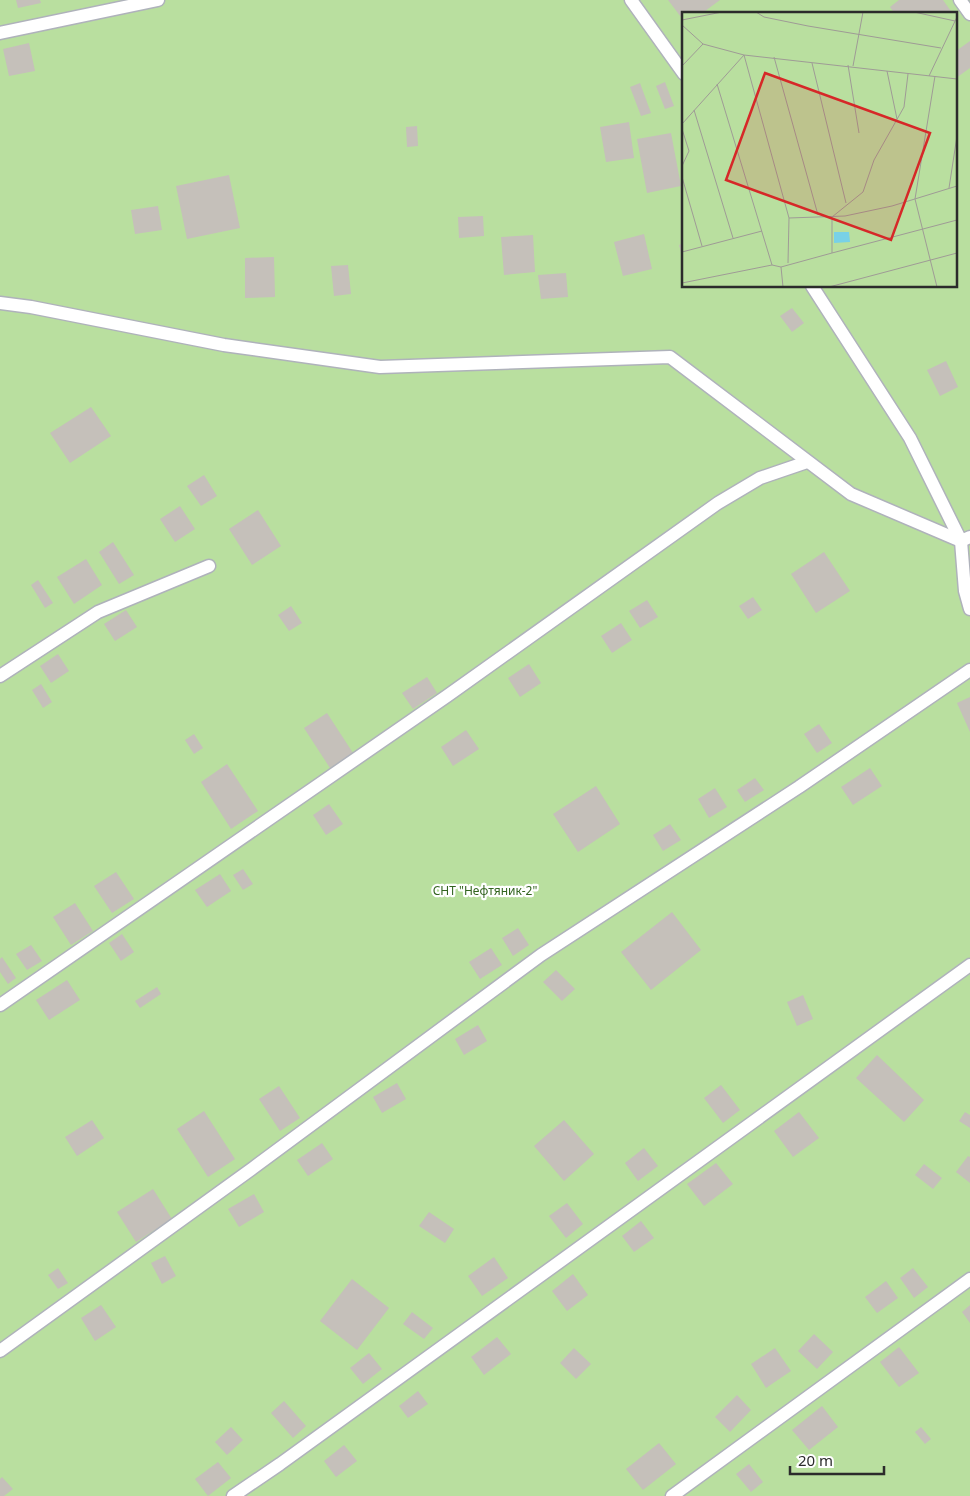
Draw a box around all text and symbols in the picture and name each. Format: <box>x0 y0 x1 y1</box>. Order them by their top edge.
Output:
inset map <box>682 12 958 288</box>
park label: СНТ "Нефтяник-2" <box>433 882 537 899</box>
scale bar <box>790 1444 884 1476</box>
text: 20 m <box>798 1450 833 1470</box>

